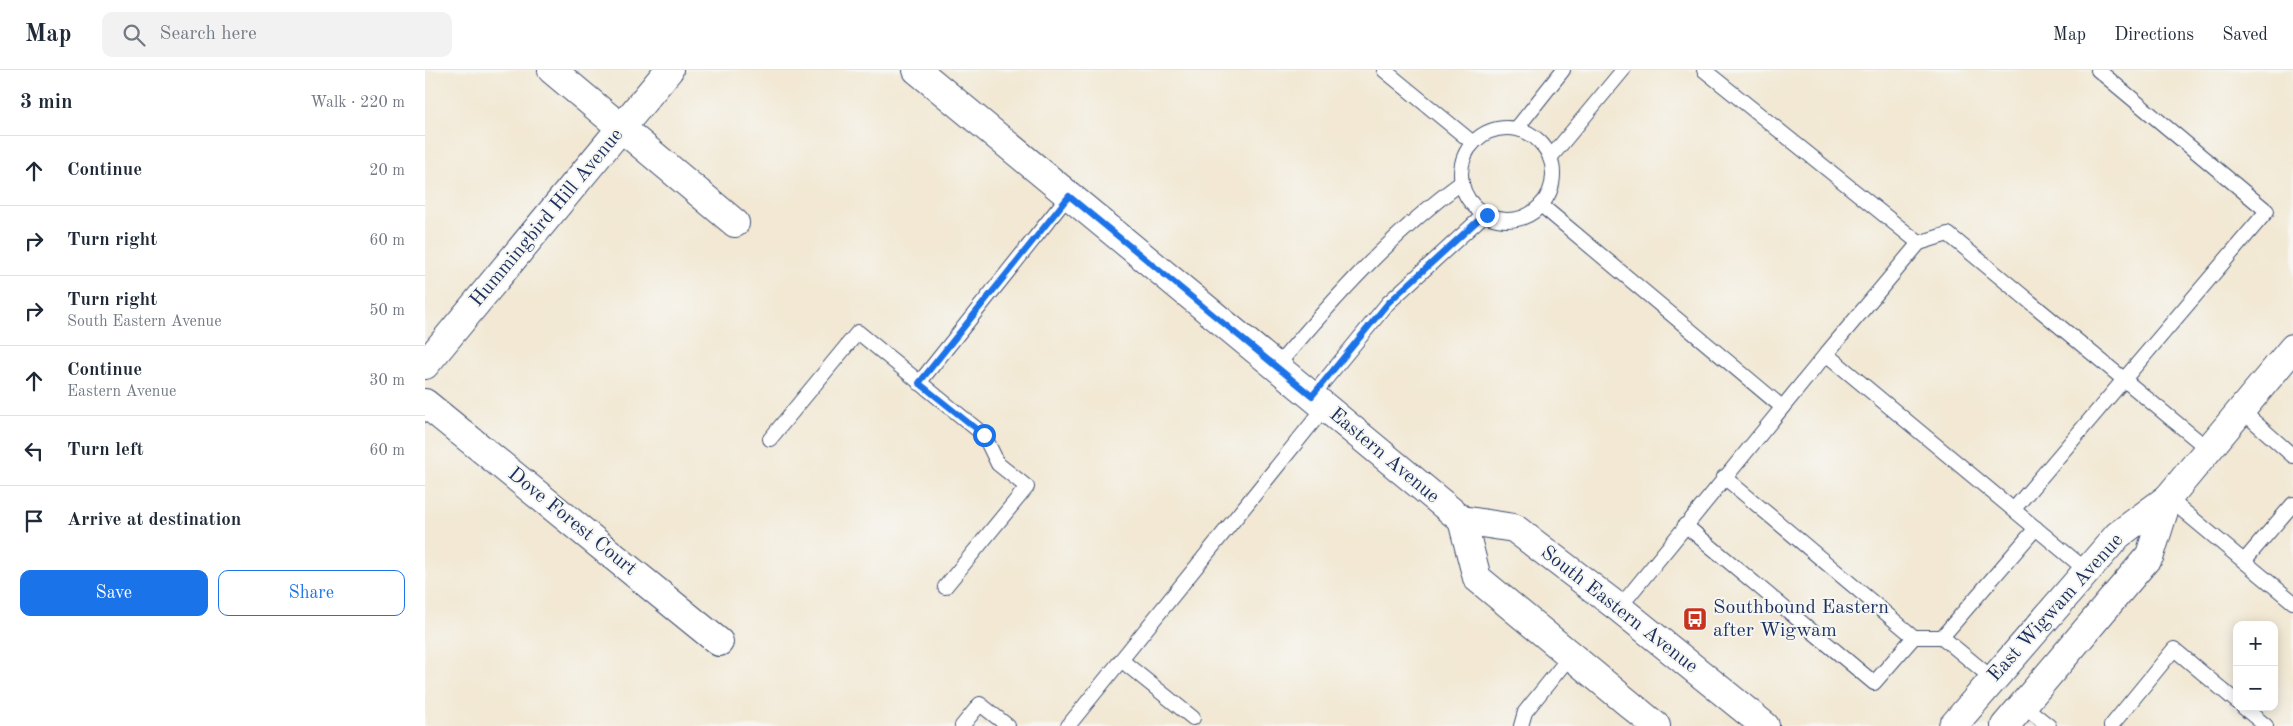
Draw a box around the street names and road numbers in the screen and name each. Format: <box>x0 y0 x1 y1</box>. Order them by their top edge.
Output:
street label: Hummingbird Hill Avenue <box>467 125 627 311</box>
street label: Eastern Avenue <box>1325 404 1443 508</box>
street label: Dove Forest Court <box>504 464 640 580</box>
street label: East Wigwam Avenue <box>1985 530 2127 686</box>
street label: South Eastern Avenue <box>1537 543 1701 677</box>

